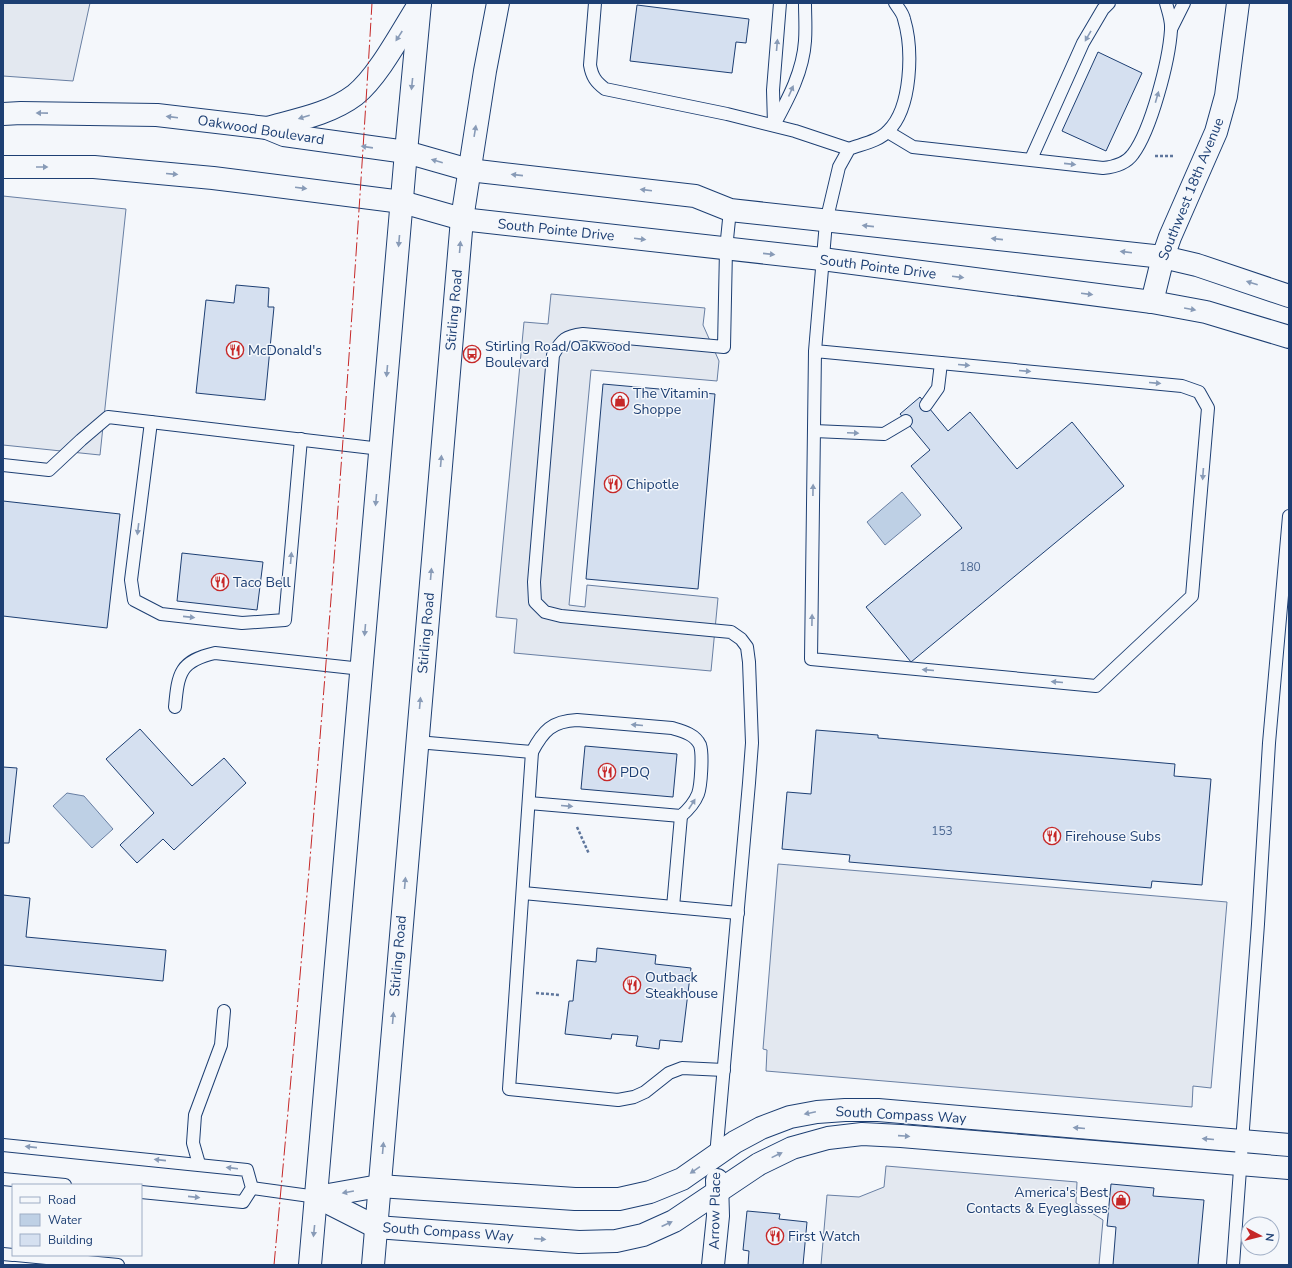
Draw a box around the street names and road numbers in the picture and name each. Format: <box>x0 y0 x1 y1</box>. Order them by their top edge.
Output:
street label: Oakwood Boulevard <box>196 111 326 149</box>
street label: Southwest 18th Avenue <box>1154 115 1228 263</box>
street label: South Pointe Drive <box>497 214 615 246</box>
street label: South Pointe Drive <box>819 250 937 284</box>
street label: Stirling Road <box>441 269 467 351</box>
street label: Stirling Road <box>413 592 439 674</box>
street label: Stirling Road <box>385 915 411 997</box>
street label: South Compass Way <box>835 1102 968 1128</box>
street label: Arrow Place <box>705 1172 725 1250</box>
street label: South Compass Way <box>382 1218 515 1246</box>

